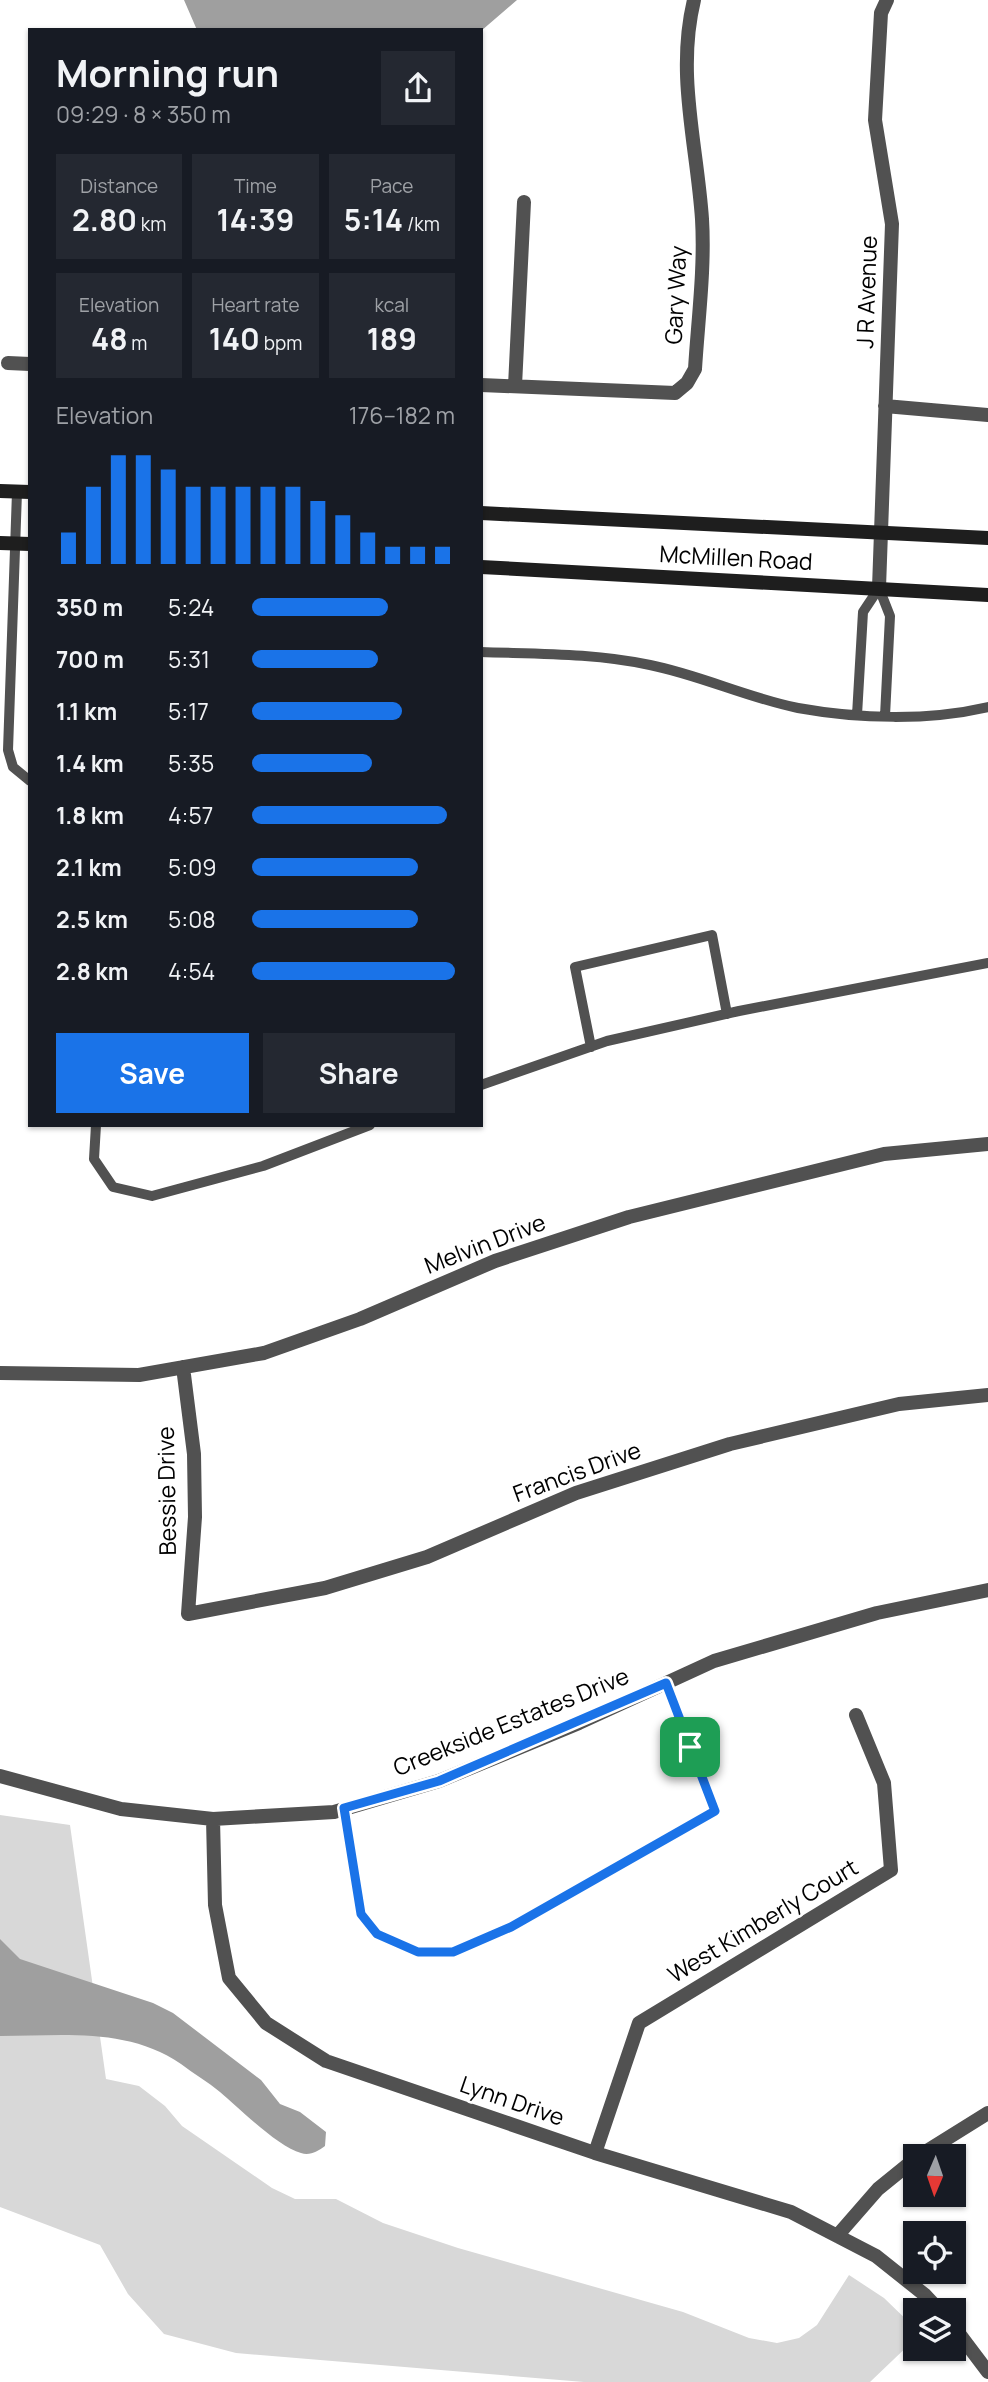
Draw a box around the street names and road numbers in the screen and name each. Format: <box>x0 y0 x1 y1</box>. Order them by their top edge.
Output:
street label: J R Avenue <box>848 235 884 349</box>
street label: Gary Way <box>656 245 694 345</box>
street label: McMillen Road <box>659 537 813 577</box>
street label: Melvin Drive <box>420 1205 550 1281</box>
street label: Bessie Drive <box>149 1426 183 1556</box>
street label: Francis Drive <box>508 1433 645 1509</box>
street label: Creekside Estates Drive <box>388 1659 633 1783</box>
street label: West Kimberly Court <box>661 1851 864 1990</box>
street label: Lynn Drive <box>456 2067 569 2133</box>

